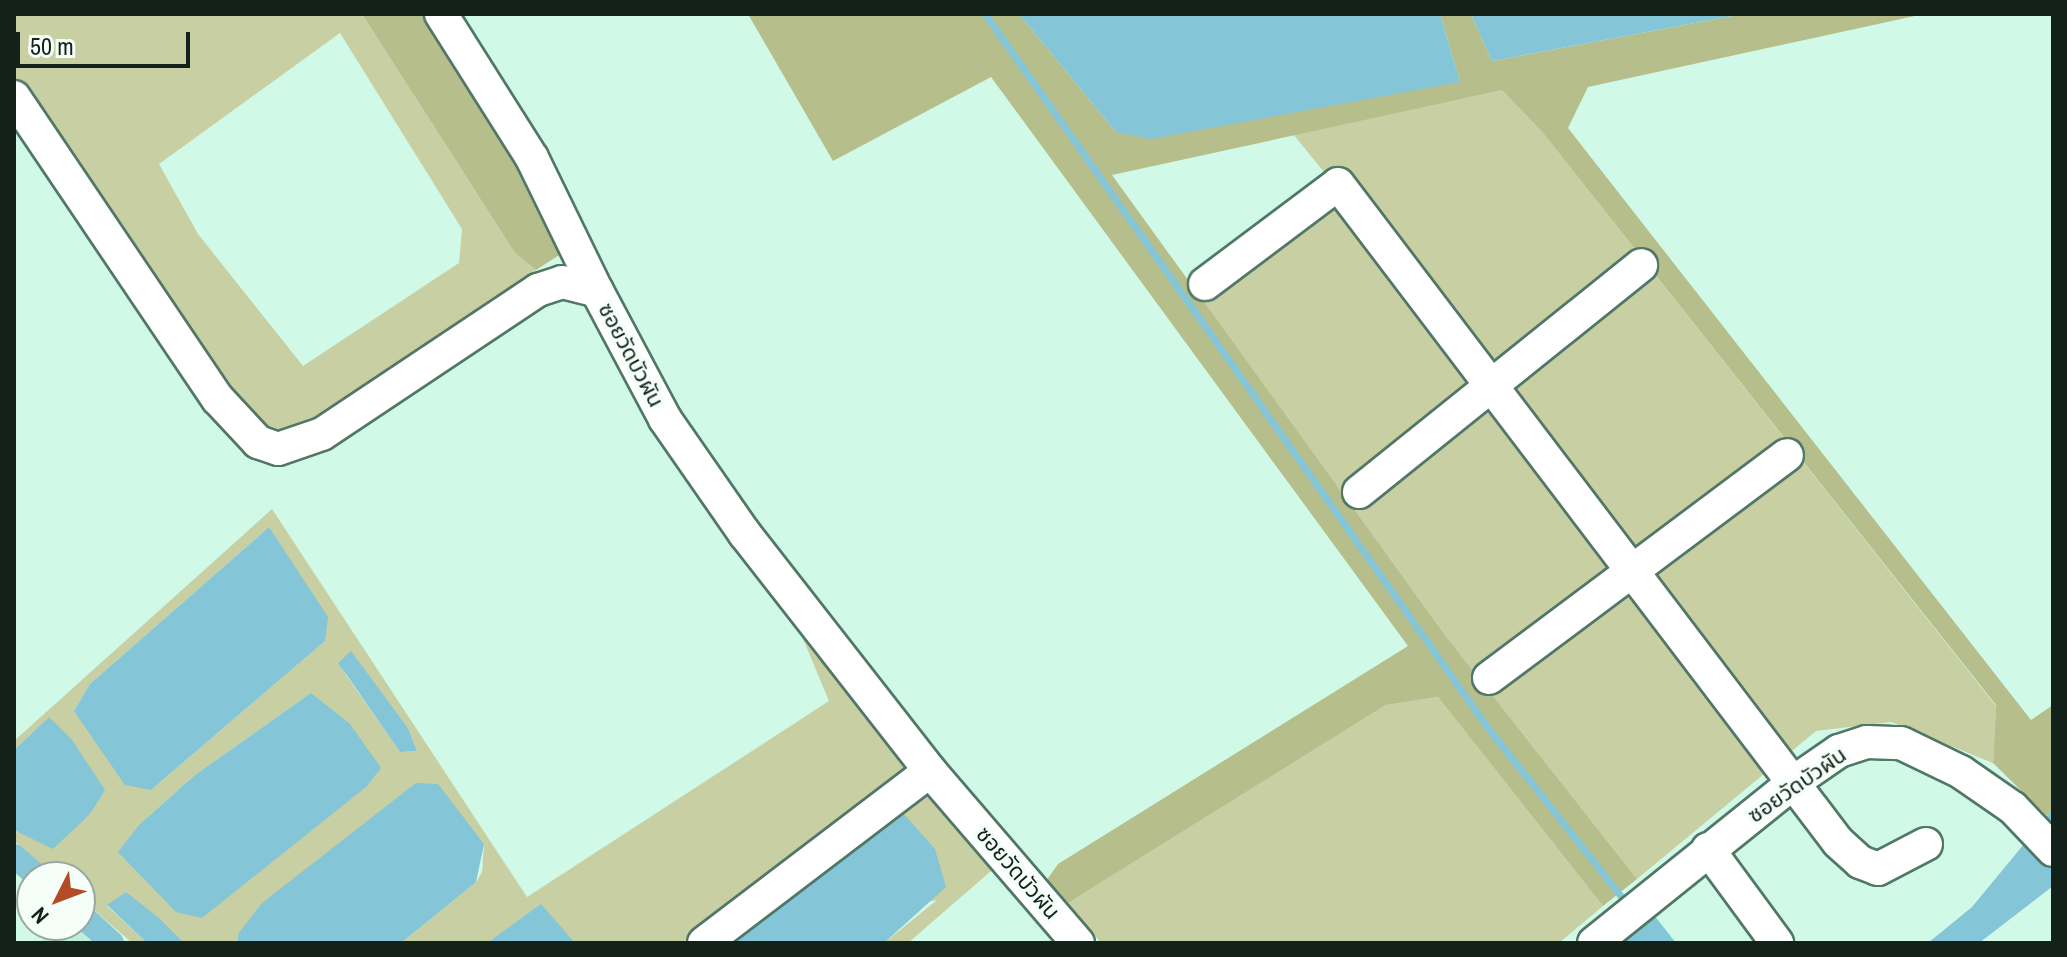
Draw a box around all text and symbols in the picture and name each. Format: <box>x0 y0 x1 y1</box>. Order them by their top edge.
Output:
scale bar <box>20 16 194 66</box>
text: 50 m <box>30 30 74 62</box>
street label: ซอยวัดบัวผัน <box>593 298 669 412</box>
street label: ซอยวัดบัวผัน <box>1743 741 1851 829</box>
street label: ซอยวัดบัวผัน <box>971 821 1065 925</box>
north arrow <box>16 861 96 941</box>
text: N <box>24 901 55 931</box>

